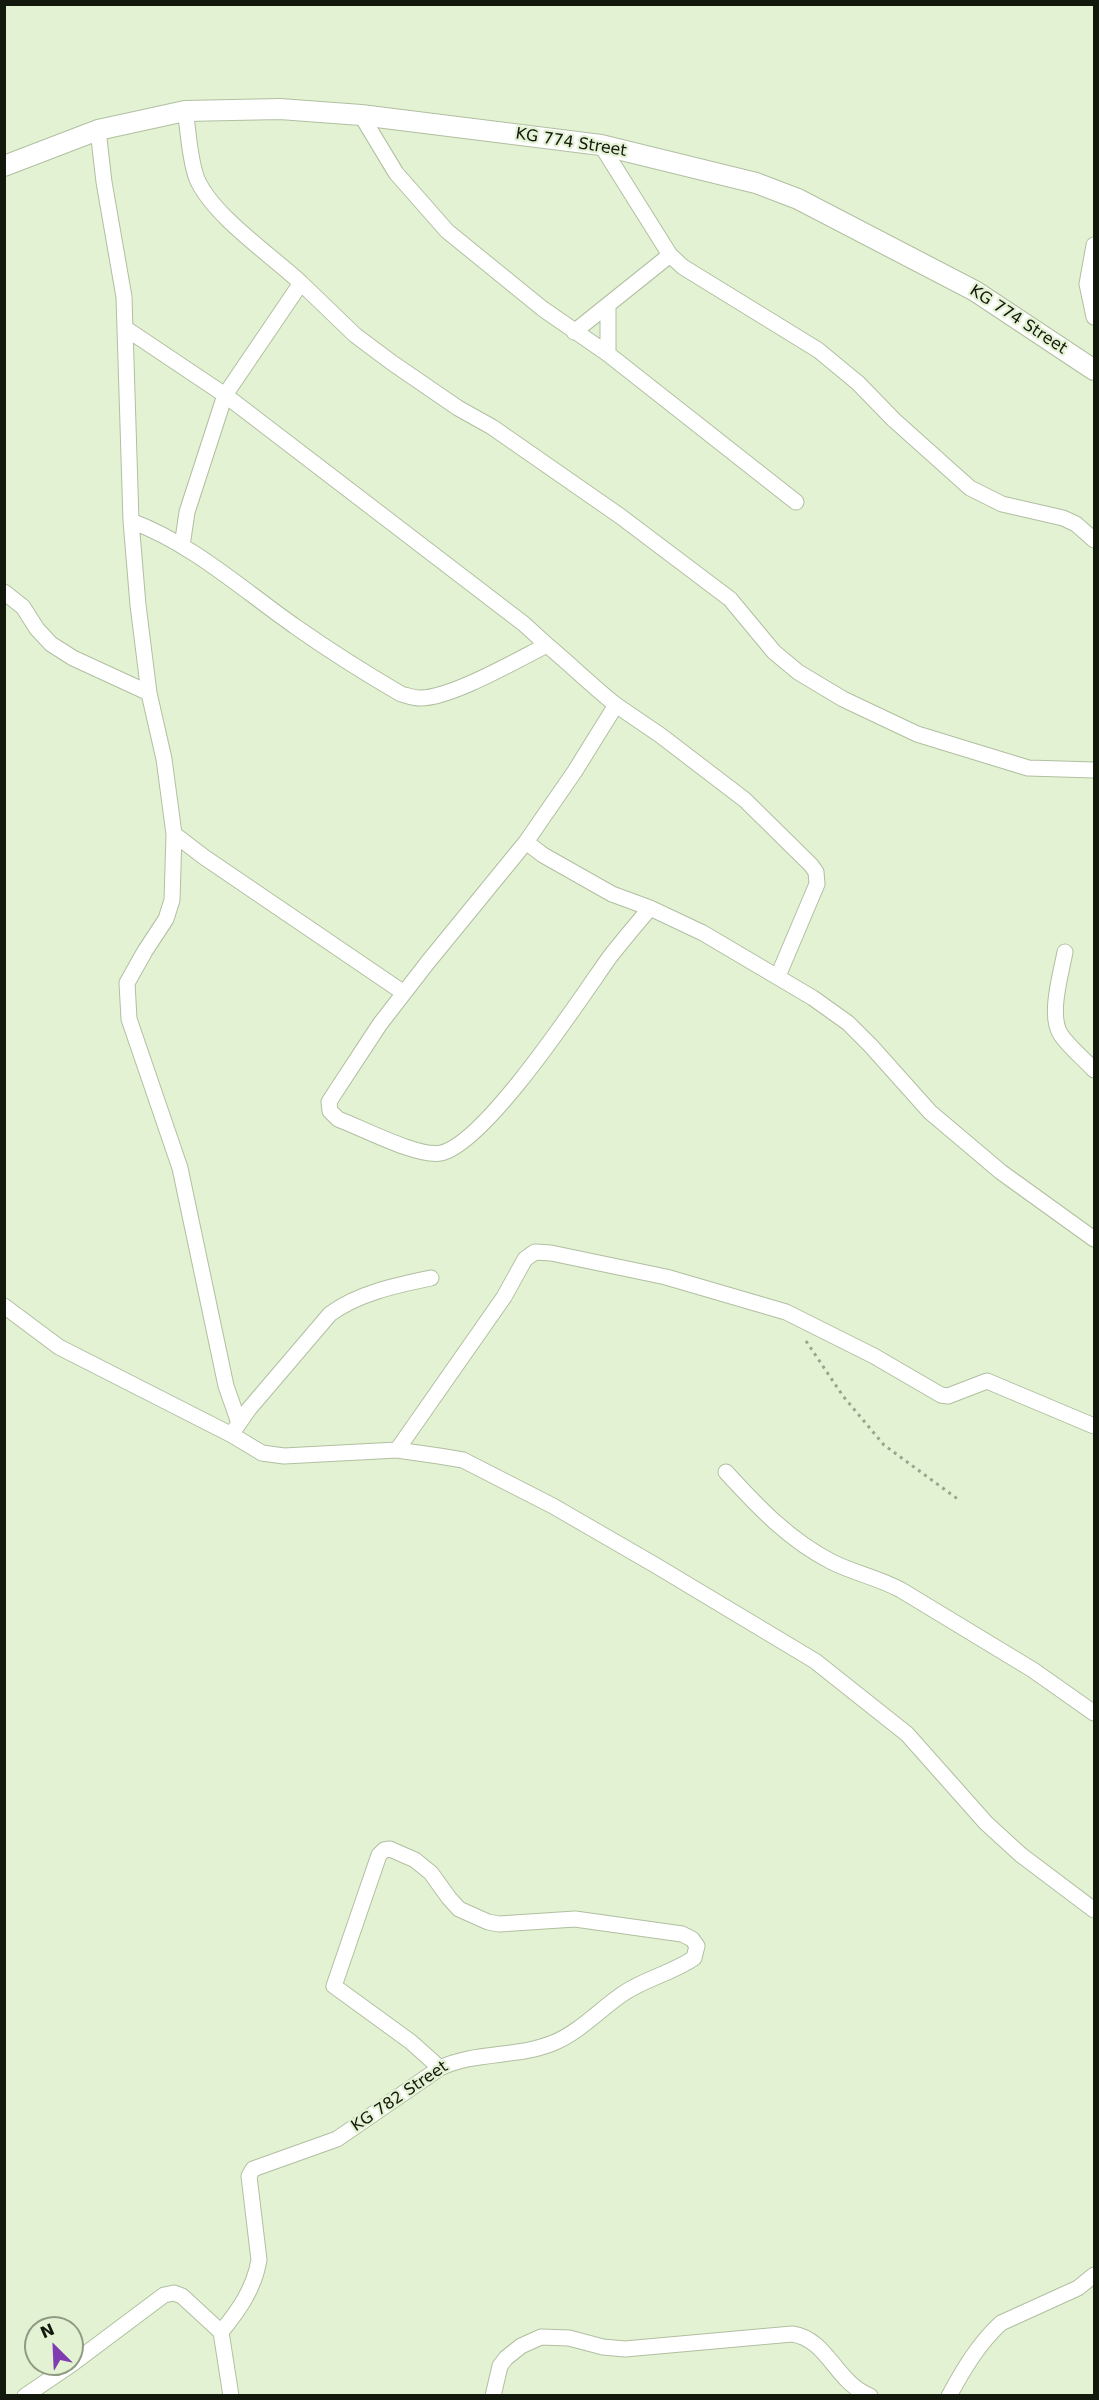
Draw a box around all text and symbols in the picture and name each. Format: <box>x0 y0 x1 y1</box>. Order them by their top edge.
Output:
street label: KG 774 Street <box>514 125 628 161</box>
street label: KG 774 Street <box>966 281 1070 359</box>
street label: KG 782 Street <box>348 2058 452 2136</box>
north arrow <box>24 2316 84 2376</box>
text: N <box>37 2320 57 2342</box>

